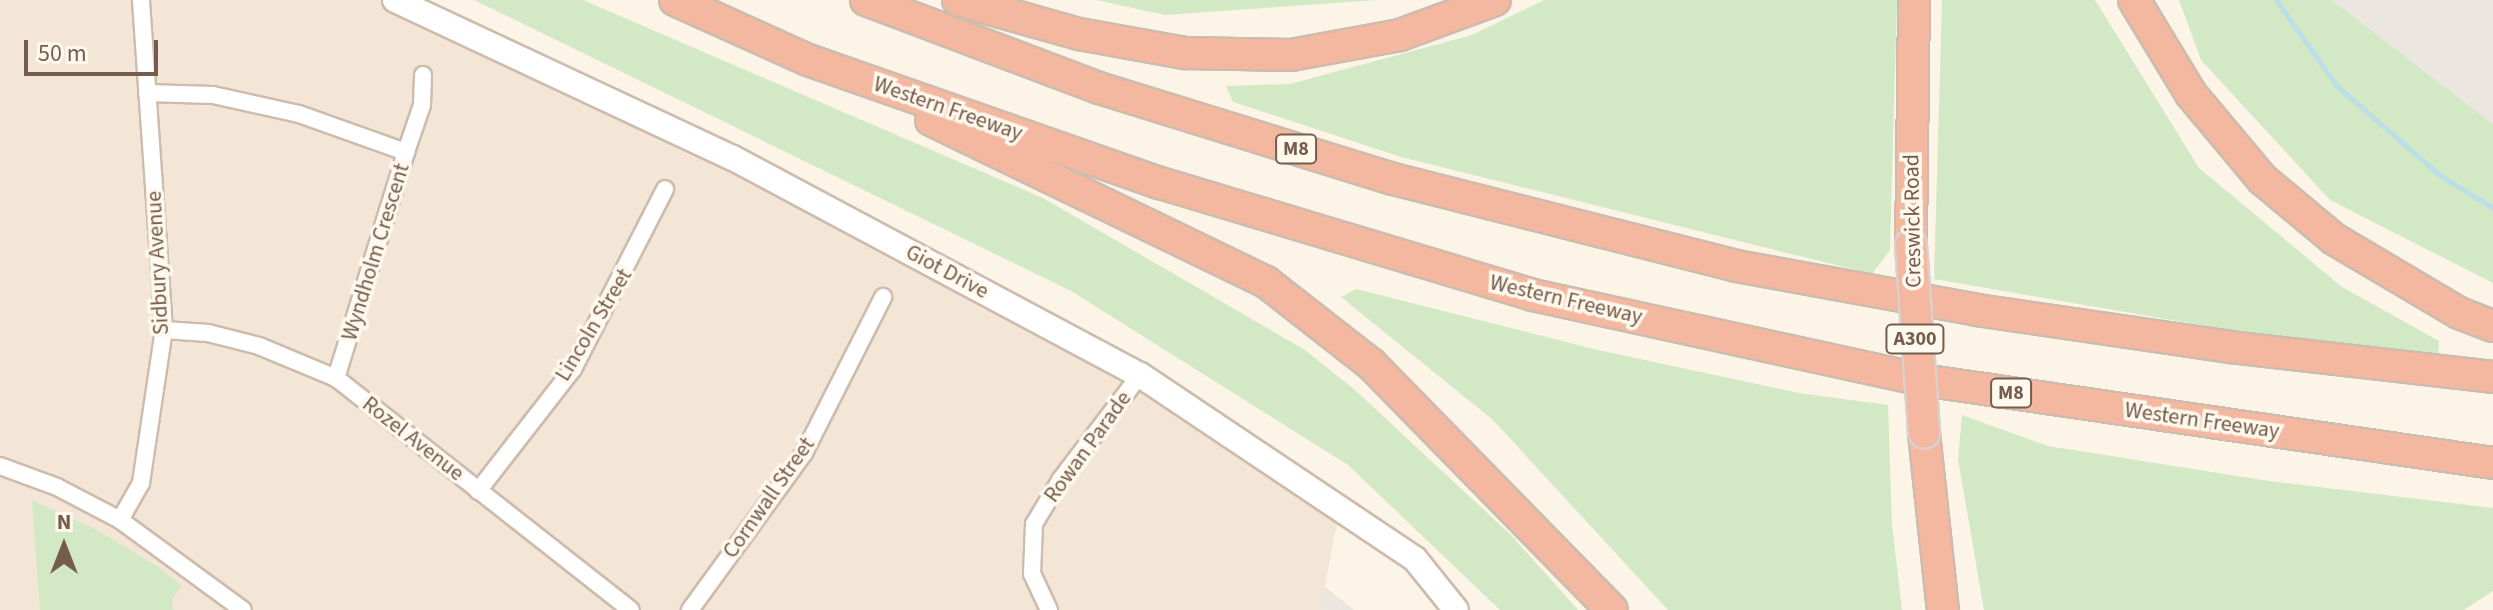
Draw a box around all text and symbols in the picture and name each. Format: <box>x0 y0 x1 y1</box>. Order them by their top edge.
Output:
scale bar <box>28 24 162 74</box>
text: 50 m <box>38 36 87 71</box>
street label: Western Freeway <box>870 71 1026 147</box>
road number: M8 <box>1274 133 1318 165</box>
street label: Creswick Road <box>1899 154 1927 288</box>
street label: Wyndholm Crescent <box>336 160 416 344</box>
street label: Sidbury Avenue <box>141 190 175 336</box>
street label: Giot Drive <box>901 239 993 305</box>
street label: Lincoln Street <box>550 264 638 386</box>
street label: Western Freeway <box>1487 270 1645 330</box>
road number: A300 <box>1885 323 1945 355</box>
road number: M8 <box>1989 377 2033 409</box>
street label: Rowan Parade <box>1039 386 1137 508</box>
street label: Rozel Avenue <box>357 391 469 487</box>
street label: Western Freeway <box>2123 397 2281 445</box>
street label: Cornwall Street <box>718 432 820 564</box>
north arrow <box>24 506 104 586</box>
text: N <box>57 506 71 538</box>

